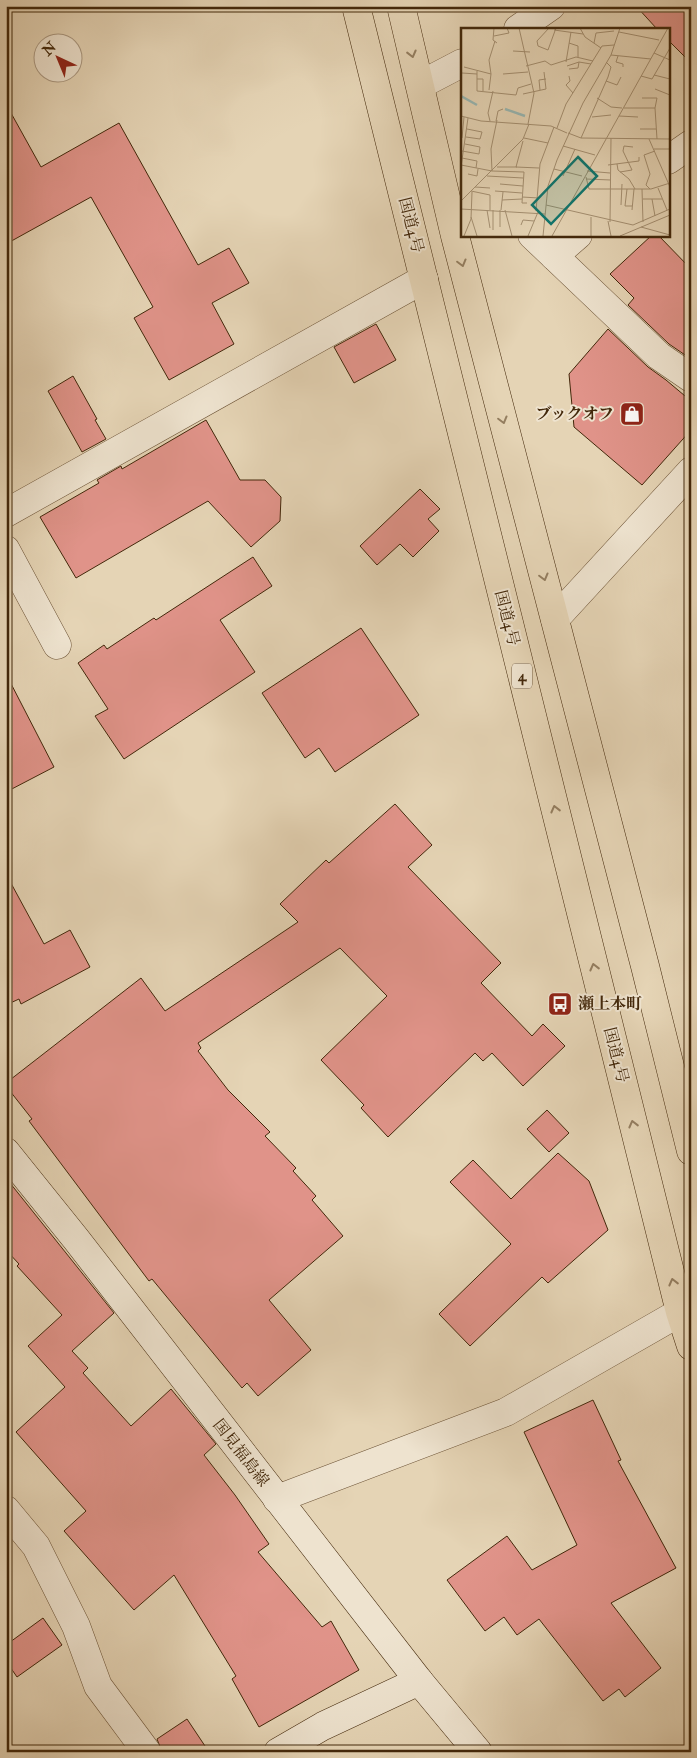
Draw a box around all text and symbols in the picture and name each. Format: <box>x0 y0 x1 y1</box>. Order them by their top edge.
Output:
inset map <box>461 28 670 236</box>
north arrow <box>32 32 82 82</box>
text: N <box>38 38 60 60</box>
one-way arrow <box>407 49 417 57</box>
street label: 国道4号 <box>394 195 428 255</box>
one-way arrow <box>457 258 467 266</box>
shop icon: ブックオフ <box>619 401 645 427</box>
place label: ブックオフ <box>536 404 614 424</box>
one-way arrow <box>497 416 508 424</box>
one-way arrow <box>538 573 549 582</box>
street label: 国道4号 <box>490 588 524 648</box>
road number: 4 <box>512 664 532 688</box>
one-way arrow <box>550 804 561 813</box>
one-way arrow <box>589 962 600 971</box>
bus stop icon: 瀬上本町 <box>547 991 573 1017</box>
place label: 瀬上本町 <box>578 994 642 1014</box>
street label: 国道4号 <box>599 1025 633 1085</box>
one-way arrow <box>629 1121 639 1129</box>
one-way arrow <box>668 1277 679 1286</box>
street label: 国見福島線 <box>208 1415 274 1491</box>

